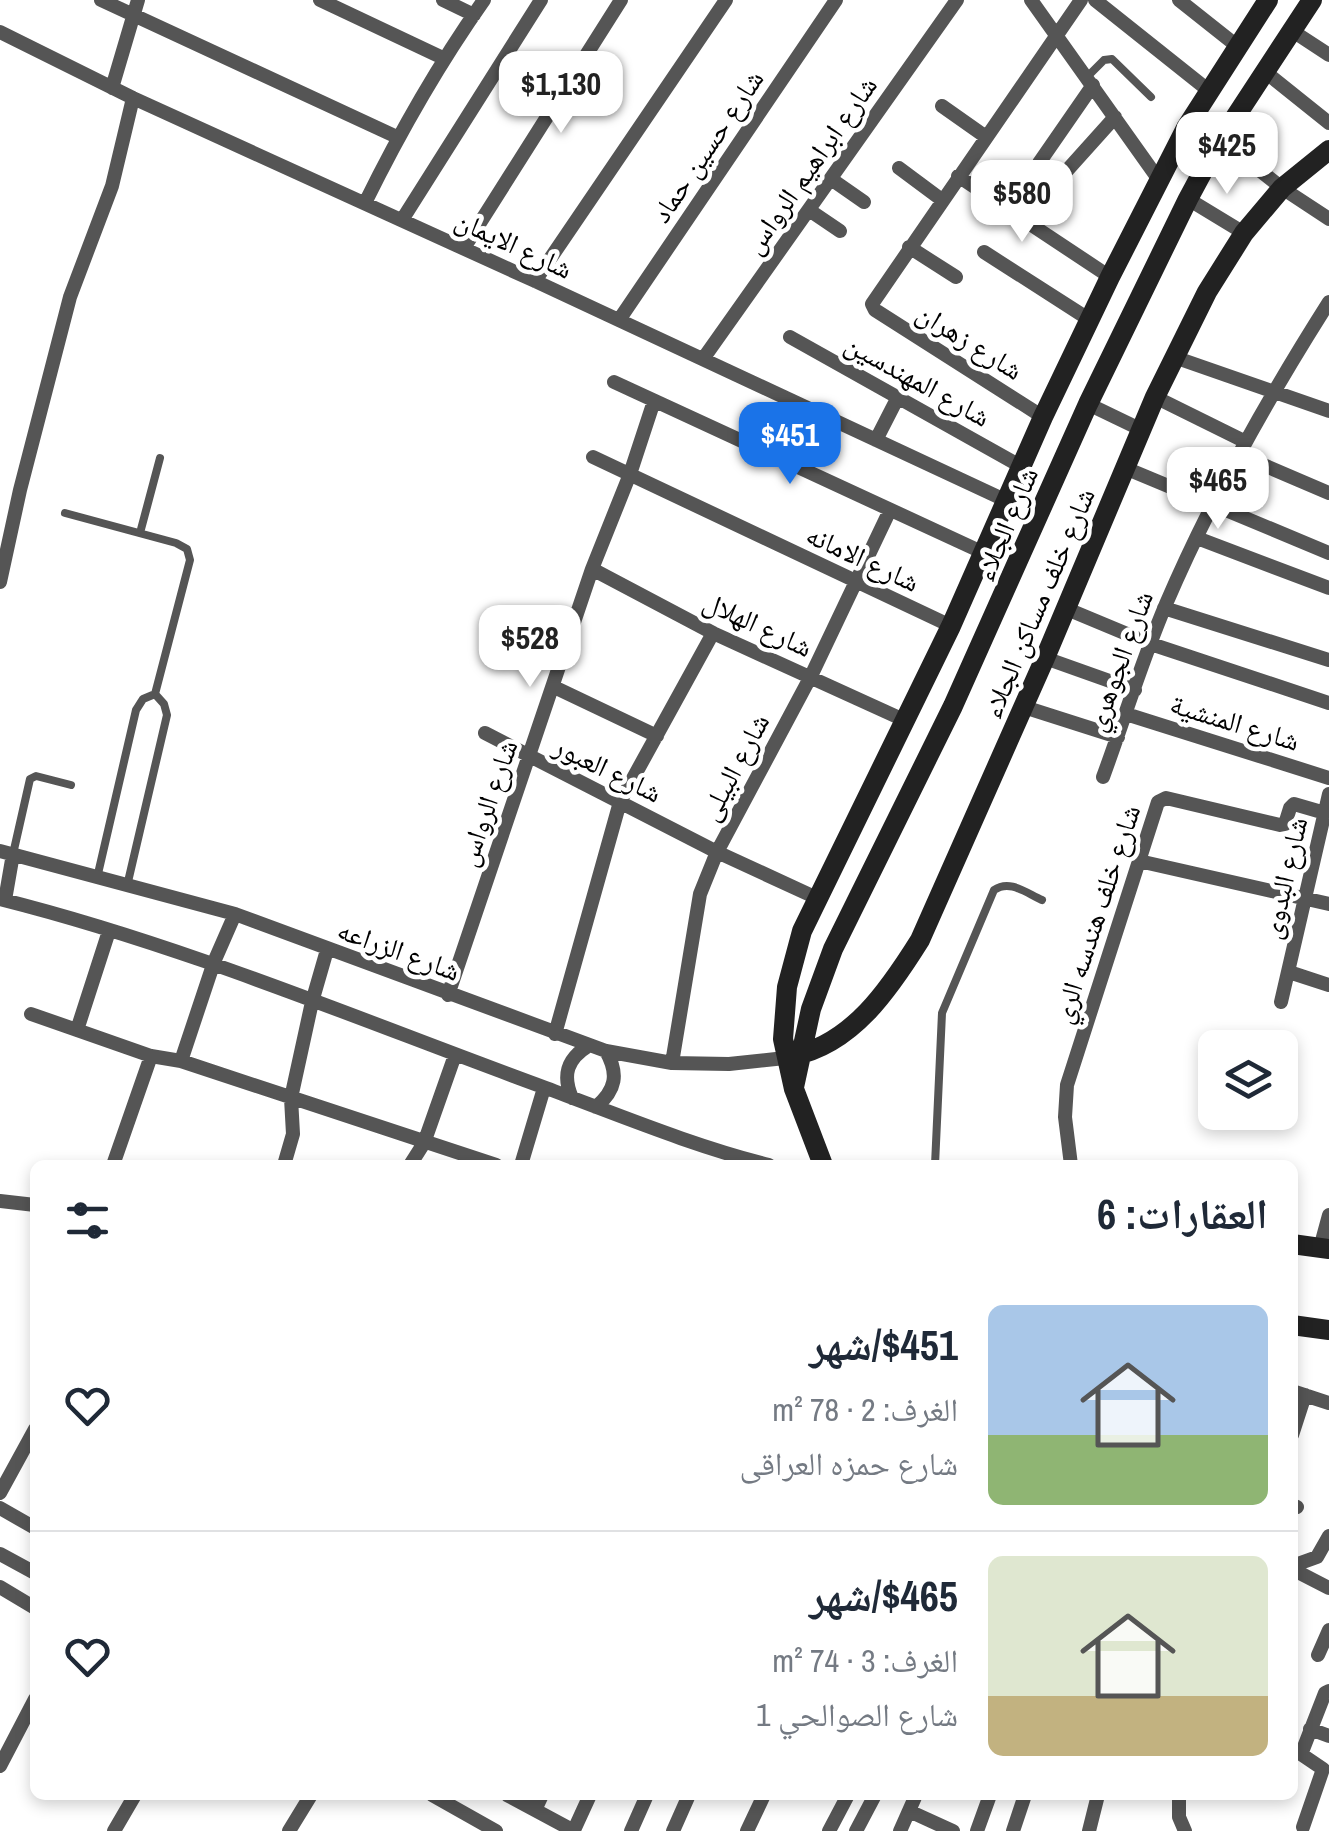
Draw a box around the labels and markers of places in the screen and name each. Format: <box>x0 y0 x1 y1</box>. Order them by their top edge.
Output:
pin: $1,130 <box>480 51 642 136</box>
pin: $425 <box>1168 112 1286 197</box>
pin: $580 <box>963 160 1081 245</box>
pin: $451 <box>731 402 849 487</box>
pin: $465 <box>1159 447 1277 532</box>
pin: $528 <box>471 605 589 690</box>

